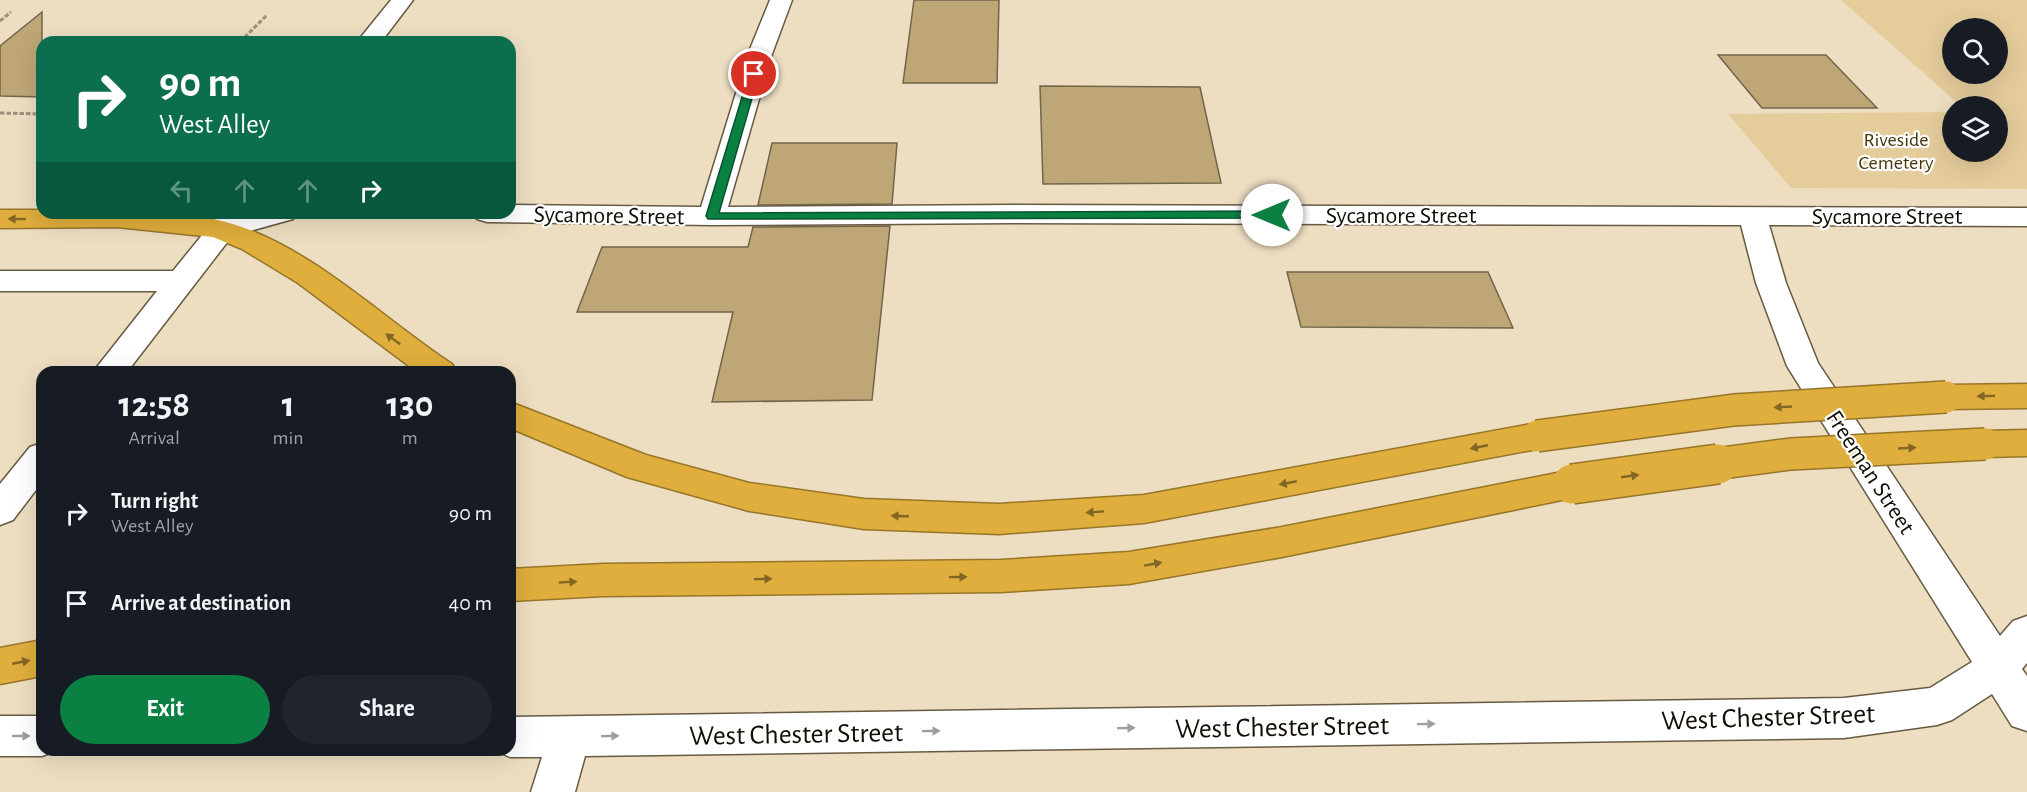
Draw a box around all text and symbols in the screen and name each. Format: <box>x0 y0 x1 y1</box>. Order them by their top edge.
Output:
map controls <box>1942 18 2008 162</box>
button: search <box>1942 18 2008 84</box>
pin <box>728 48 779 99</box>
icon: arrive <box>737 57 770 90</box>
icon: right <box>60 60 138 138</box>
text: 90 m <box>159 62 241 104</box>
button: layers <box>1942 96 2008 162</box>
text: West Alley <box>159 111 270 138</box>
park label: Riveside Cemetery <box>1859 130 1934 173</box>
icon: left <box>165 174 198 207</box>
icon: ahead <box>228 174 261 207</box>
icon: ahead <box>291 174 324 207</box>
icon: right <box>354 174 387 207</box>
position arrow <box>1240 183 1304 247</box>
street label: Sycamore Street <box>533 203 685 229</box>
street label: Sycamore Street <box>1326 204 1477 228</box>
street label: Sycamore Street <box>1812 205 1963 229</box>
one-way arrow <box>7 214 26 224</box>
one-way arrow <box>385 334 400 346</box>
text: 12:58 <box>119 387 190 423</box>
text: 1 <box>282 387 295 423</box>
text: 130 <box>386 387 433 423</box>
one-way arrow <box>1977 392 1996 401</box>
one-way arrow <box>1773 402 1792 411</box>
street label: Freeman Street <box>1821 406 1919 539</box>
text: Arrival <box>129 428 180 448</box>
text: min <box>273 428 304 448</box>
text: m <box>402 428 418 448</box>
one-way arrow <box>1470 443 1489 452</box>
one-way arrow <box>1898 443 1917 452</box>
one-way arrow <box>1621 471 1640 480</box>
one-way arrow <box>1278 479 1297 488</box>
text: Turn right <box>111 490 198 512</box>
icon: right <box>60 497 93 530</box>
text: 90 m <box>449 502 492 524</box>
one-way arrow <box>1086 507 1105 517</box>
one-way arrow <box>891 511 910 520</box>
text: West Alley <box>111 516 193 536</box>
one-way arrow <box>1143 559 1162 568</box>
one-way arrow <box>949 572 968 582</box>
one-way arrow <box>754 574 773 584</box>
one-way arrow <box>559 578 578 587</box>
icon: arrive <box>60 587 93 620</box>
text: Arrive at destination <box>111 592 291 614</box>
text: 40 m <box>449 592 492 614</box>
one-way arrow <box>12 657 31 666</box>
button: Exit <box>60 675 270 744</box>
button: Share <box>282 675 492 744</box>
street label: West Chester Street <box>1661 700 1876 736</box>
street label: West Chester Street <box>1175 712 1389 744</box>
street label: West Chester Street <box>689 719 903 751</box>
one-way arrow <box>1417 719 1436 729</box>
one-way arrow <box>1117 724 1136 733</box>
one-way arrow <box>922 726 941 736</box>
one-way arrow <box>12 731 31 741</box>
one-way arrow <box>601 731 620 741</box>

